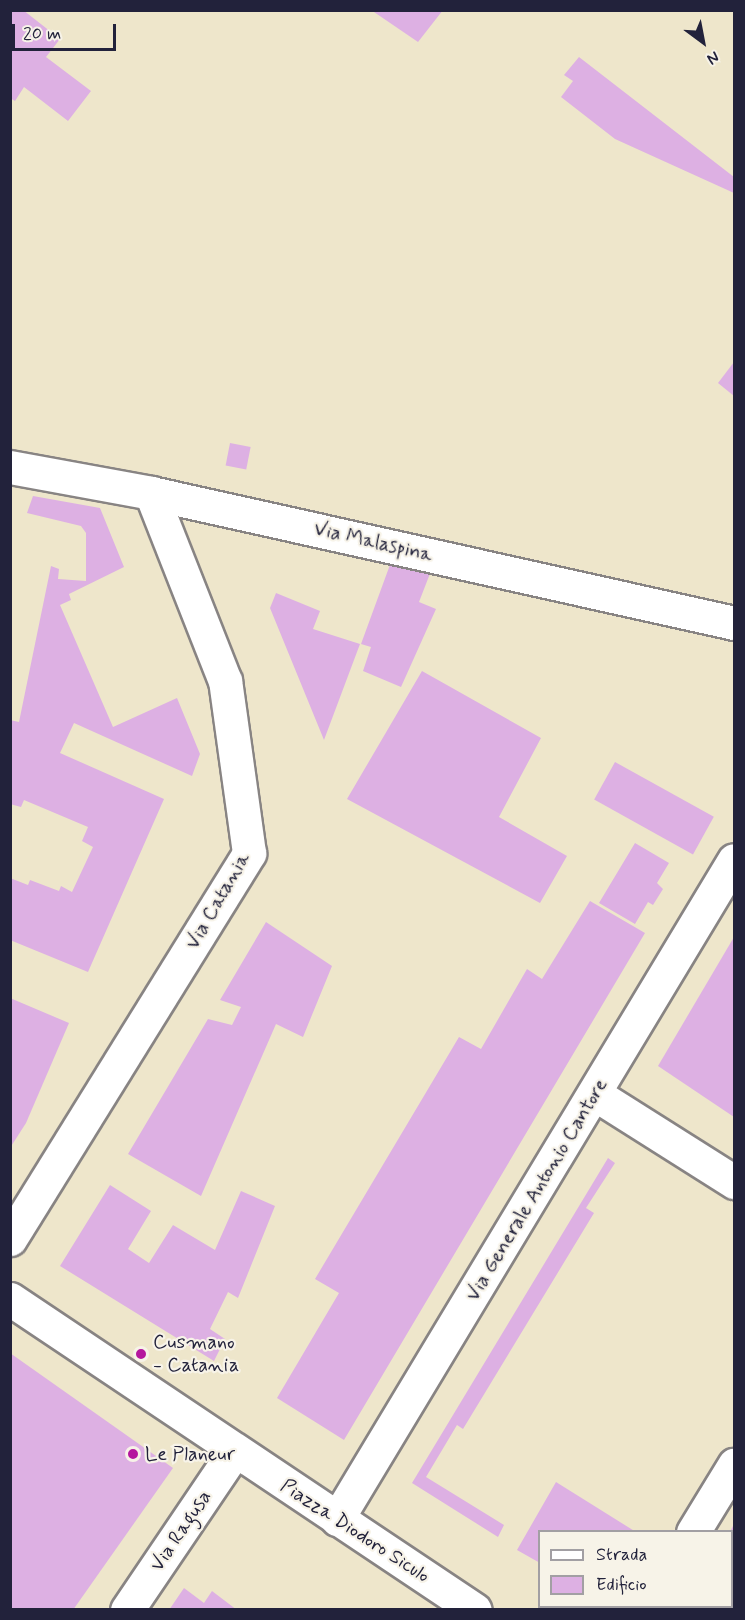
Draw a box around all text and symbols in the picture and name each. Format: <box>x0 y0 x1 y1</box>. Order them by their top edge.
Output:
scale bar <box>15 12 118 50</box>
north arrow <box>673 12 733 72</box>
text: 20 m <box>23 22 61 46</box>
text: N <box>703 46 723 69</box>
street label: Via Malaspina <box>313 517 433 567</box>
street label: Via Catania <box>181 850 255 952</box>
street label: Via Generale Antonio Cantore <box>460 1073 614 1307</box>
place label: Cusmano - Catania <box>153 1330 239 1377</box>
marker: Cusmano - Catania <box>134 1347 148 1361</box>
place label: Le Planeur <box>145 1442 244 1466</box>
marker: Le Planeur <box>126 1447 140 1461</box>
street label: Piazza Diodoro Siculo <box>276 1474 434 1588</box>
street label: Via Ragusa <box>146 1487 216 1575</box>
legend <box>538 1530 733 1608</box>
text: Strada <box>596 1543 647 1567</box>
text: Edificio <box>596 1573 647 1597</box>

